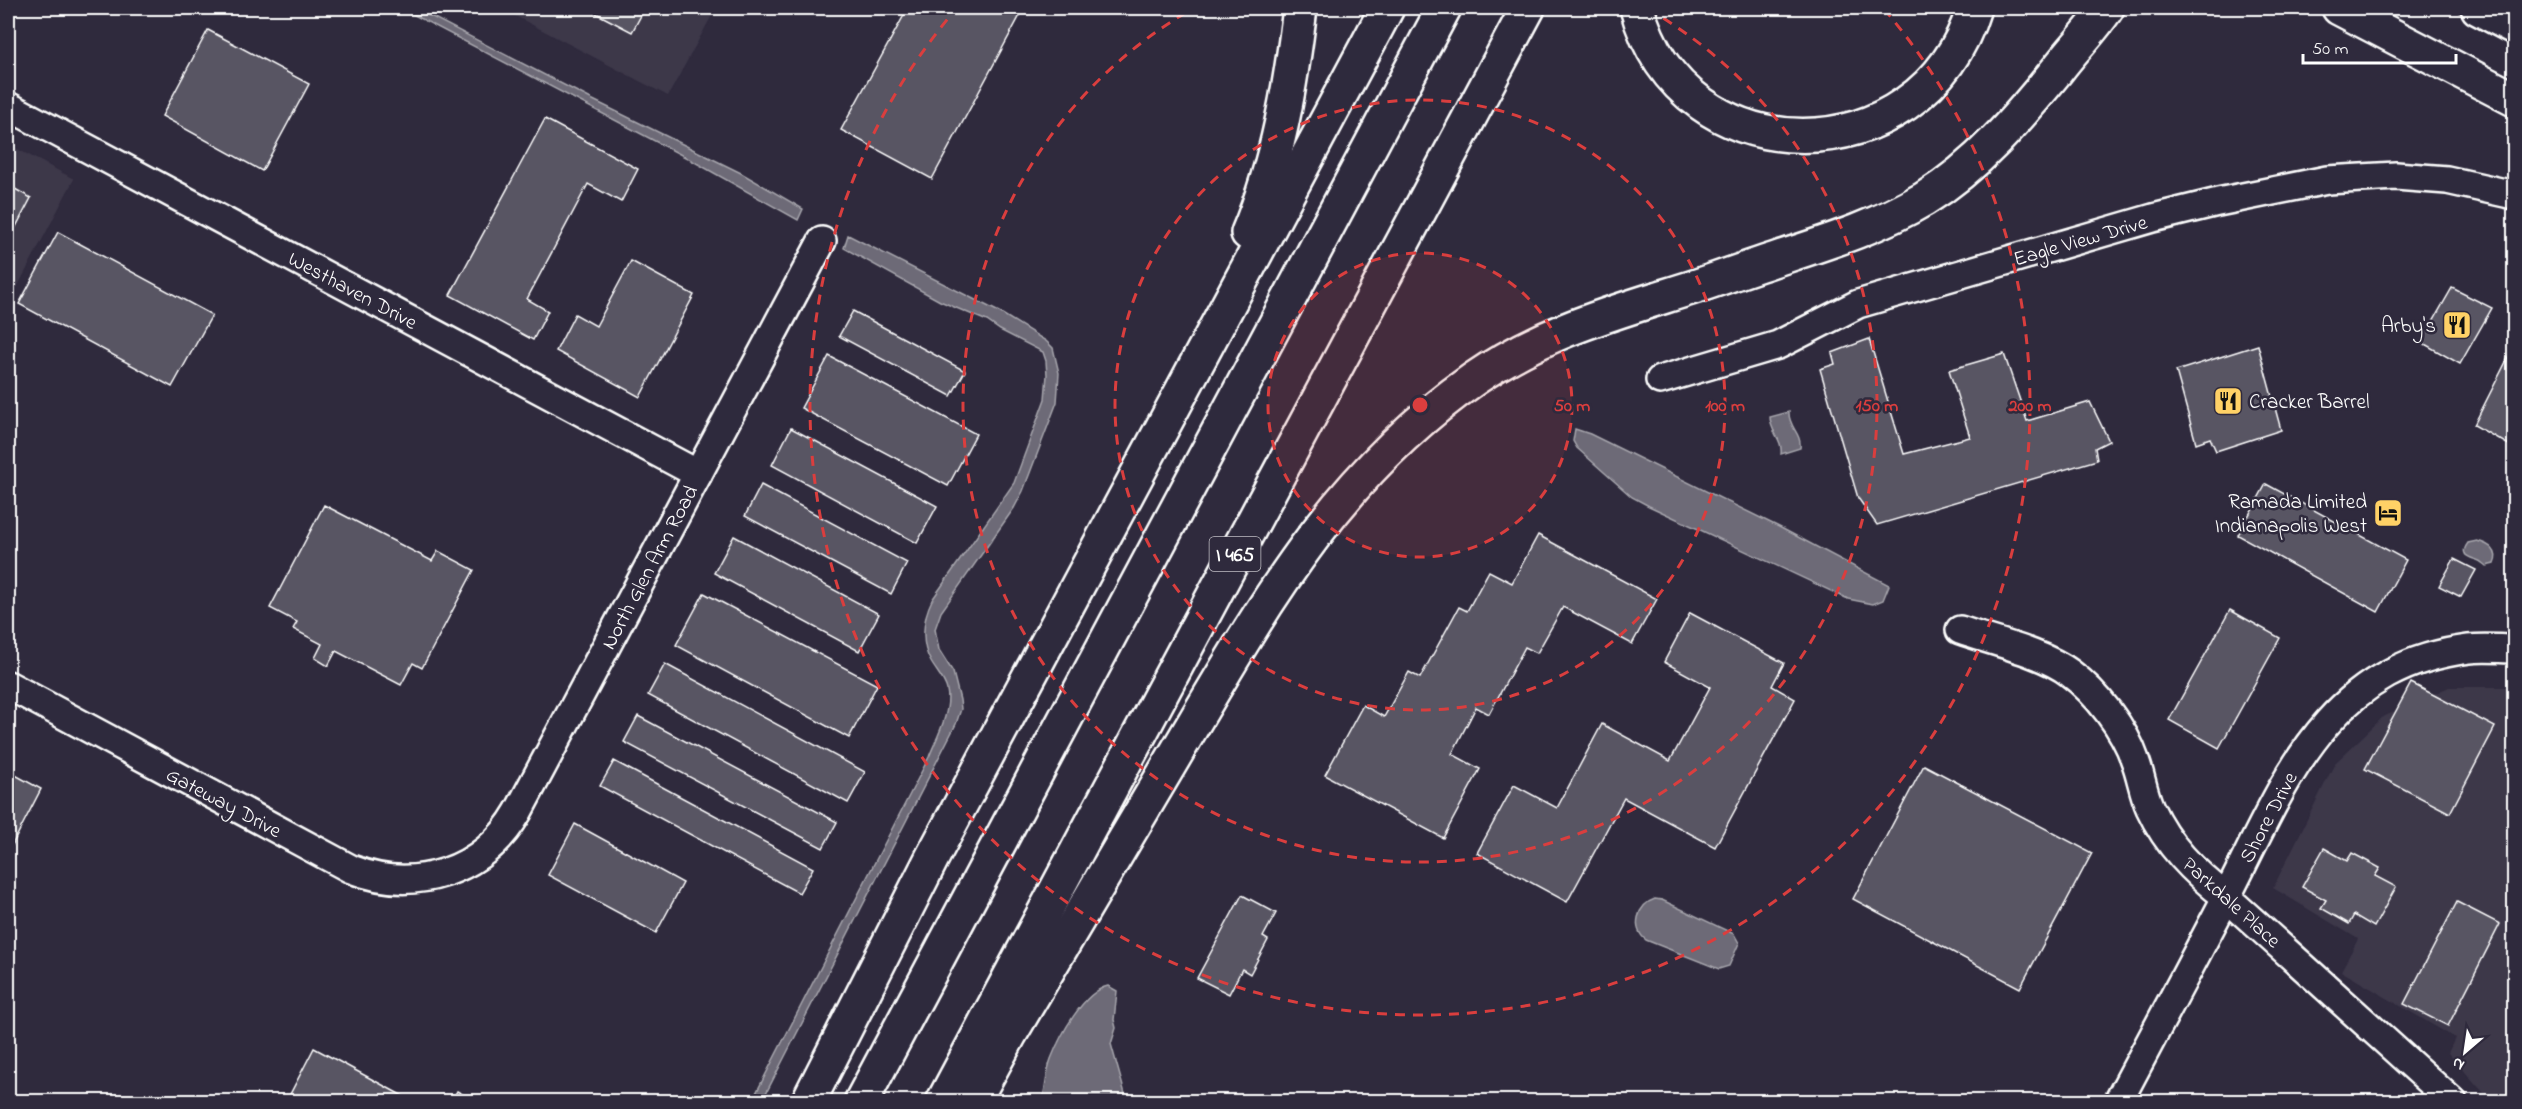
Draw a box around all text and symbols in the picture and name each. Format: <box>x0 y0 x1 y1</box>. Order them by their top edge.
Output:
scale bar <box>2303 27 2456 65</box>
text: 50 m <box>2312 37 2349 63</box>
street label: Eagle View Drive <box>2010 208 2152 277</box>
street label: Westhaven Drive <box>282 245 422 339</box>
restaurant icon: Arby's <box>2441 309 2473 341</box>
place label: Arby's <box>2381 312 2436 344</box>
restaurant icon: Cracker Barrel <box>2212 385 2244 417</box>
place label: Cracker Barrel <box>2249 388 2370 418</box>
text: 50 m <box>1554 394 1590 420</box>
text: 100 m <box>1705 394 1745 420</box>
text: 150 m <box>1856 394 1898 420</box>
text: 200 m <box>2008 394 2052 420</box>
centre of rings <box>1410 395 1430 415</box>
street label: North Glen Arm Road <box>595 480 707 655</box>
place label: Ramada Limited Indianapolis West <box>2215 488 2367 542</box>
hotel icon: Ramada Limited Indianapolis West <box>2372 497 2404 529</box>
road number: I 465 <box>1210 537 1260 571</box>
street label: Gateway Drive <box>159 761 287 849</box>
street label: Shore Drive <box>2233 767 2307 869</box>
street label: Parkdale Place <box>2175 851 2287 956</box>
north arrow <box>2435 1022 2495 1082</box>
text: N <box>2448 1050 2469 1076</box>

